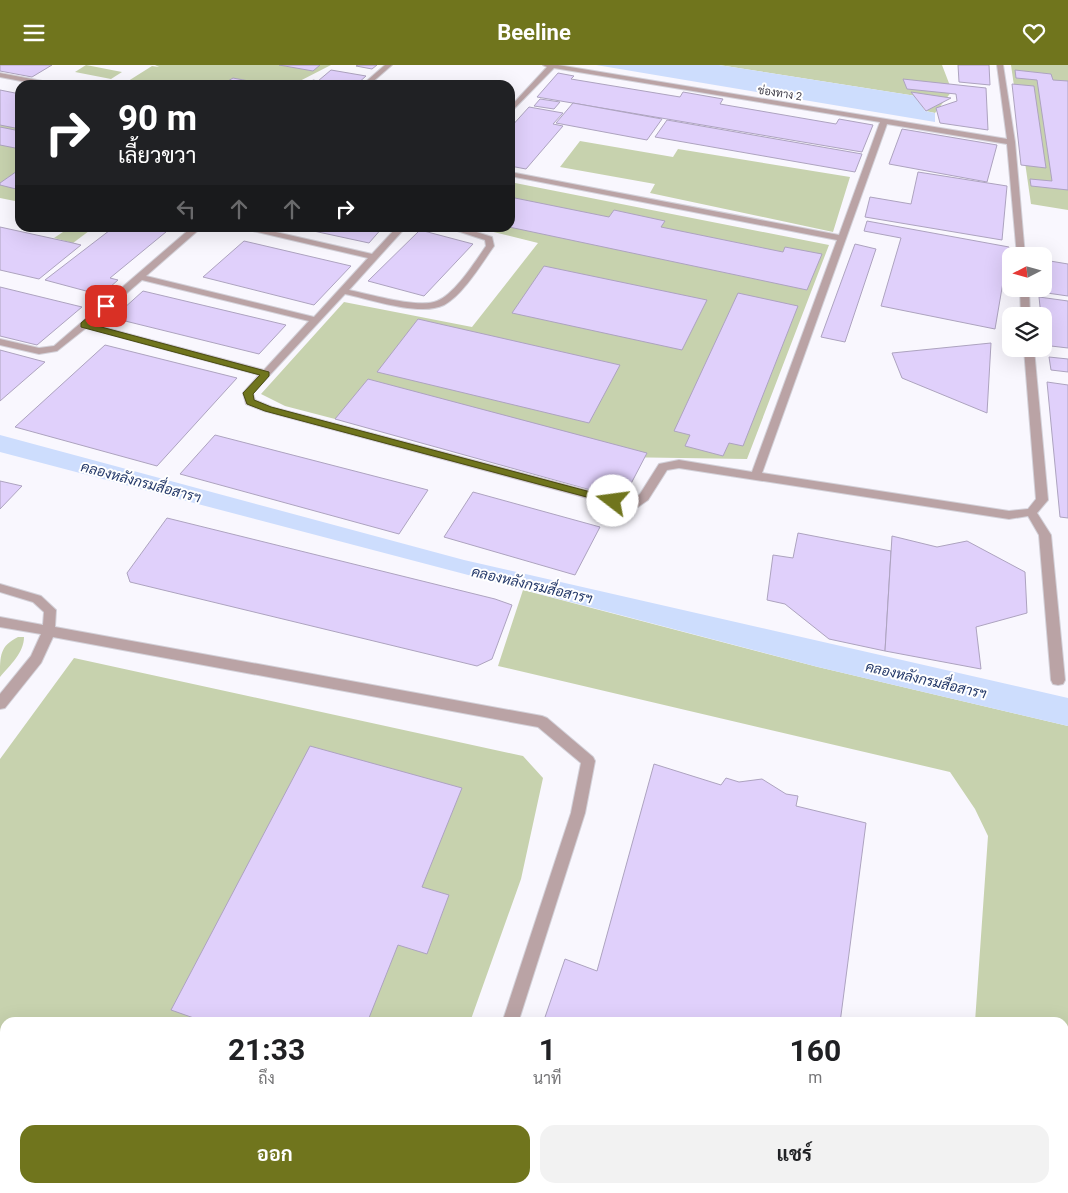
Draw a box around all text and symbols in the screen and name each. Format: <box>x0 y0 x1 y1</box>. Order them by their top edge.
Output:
icon: menu <box>20 19 48 47</box>
icon: heart <box>1020 19 1048 47</box>
text: Beeline <box>497 20 571 45</box>
street label: ช่องทาง 2 <box>757 83 803 103</box>
text: 90 m <box>118 98 197 139</box>
icon: right <box>35 100 100 165</box>
text: เลี้ยวขวา <box>118 143 196 168</box>
icon: left <box>172 195 200 223</box>
icon: ahead <box>225 195 253 223</box>
icon: ahead <box>278 195 306 223</box>
icon: right <box>331 195 359 223</box>
north arrow <box>1002 247 1052 297</box>
map controls <box>1002 247 1052 357</box>
pin <box>85 285 127 327</box>
icon: arrive <box>92 292 120 320</box>
button: layers <box>1002 307 1052 357</box>
water label: คลองหลังกรมสื่อสารฯ <box>79 454 204 506</box>
position arrow <box>586 474 638 526</box>
water label: คลองหลังกรมสื่อสารฯ <box>470 559 595 607</box>
water label: คลองหลังกรมสื่อสารฯ <box>864 654 989 702</box>
text: 21:33 <box>228 1032 305 1067</box>
text: 1 <box>539 1032 556 1067</box>
text: 160 <box>789 1033 841 1068</box>
text: m <box>808 1068 822 1087</box>
text: ถึง <box>258 1069 275 1088</box>
text: นาที <box>533 1069 562 1088</box>
button: ออก <box>20 1125 530 1183</box>
button: แชร์ <box>540 1125 1049 1183</box>

